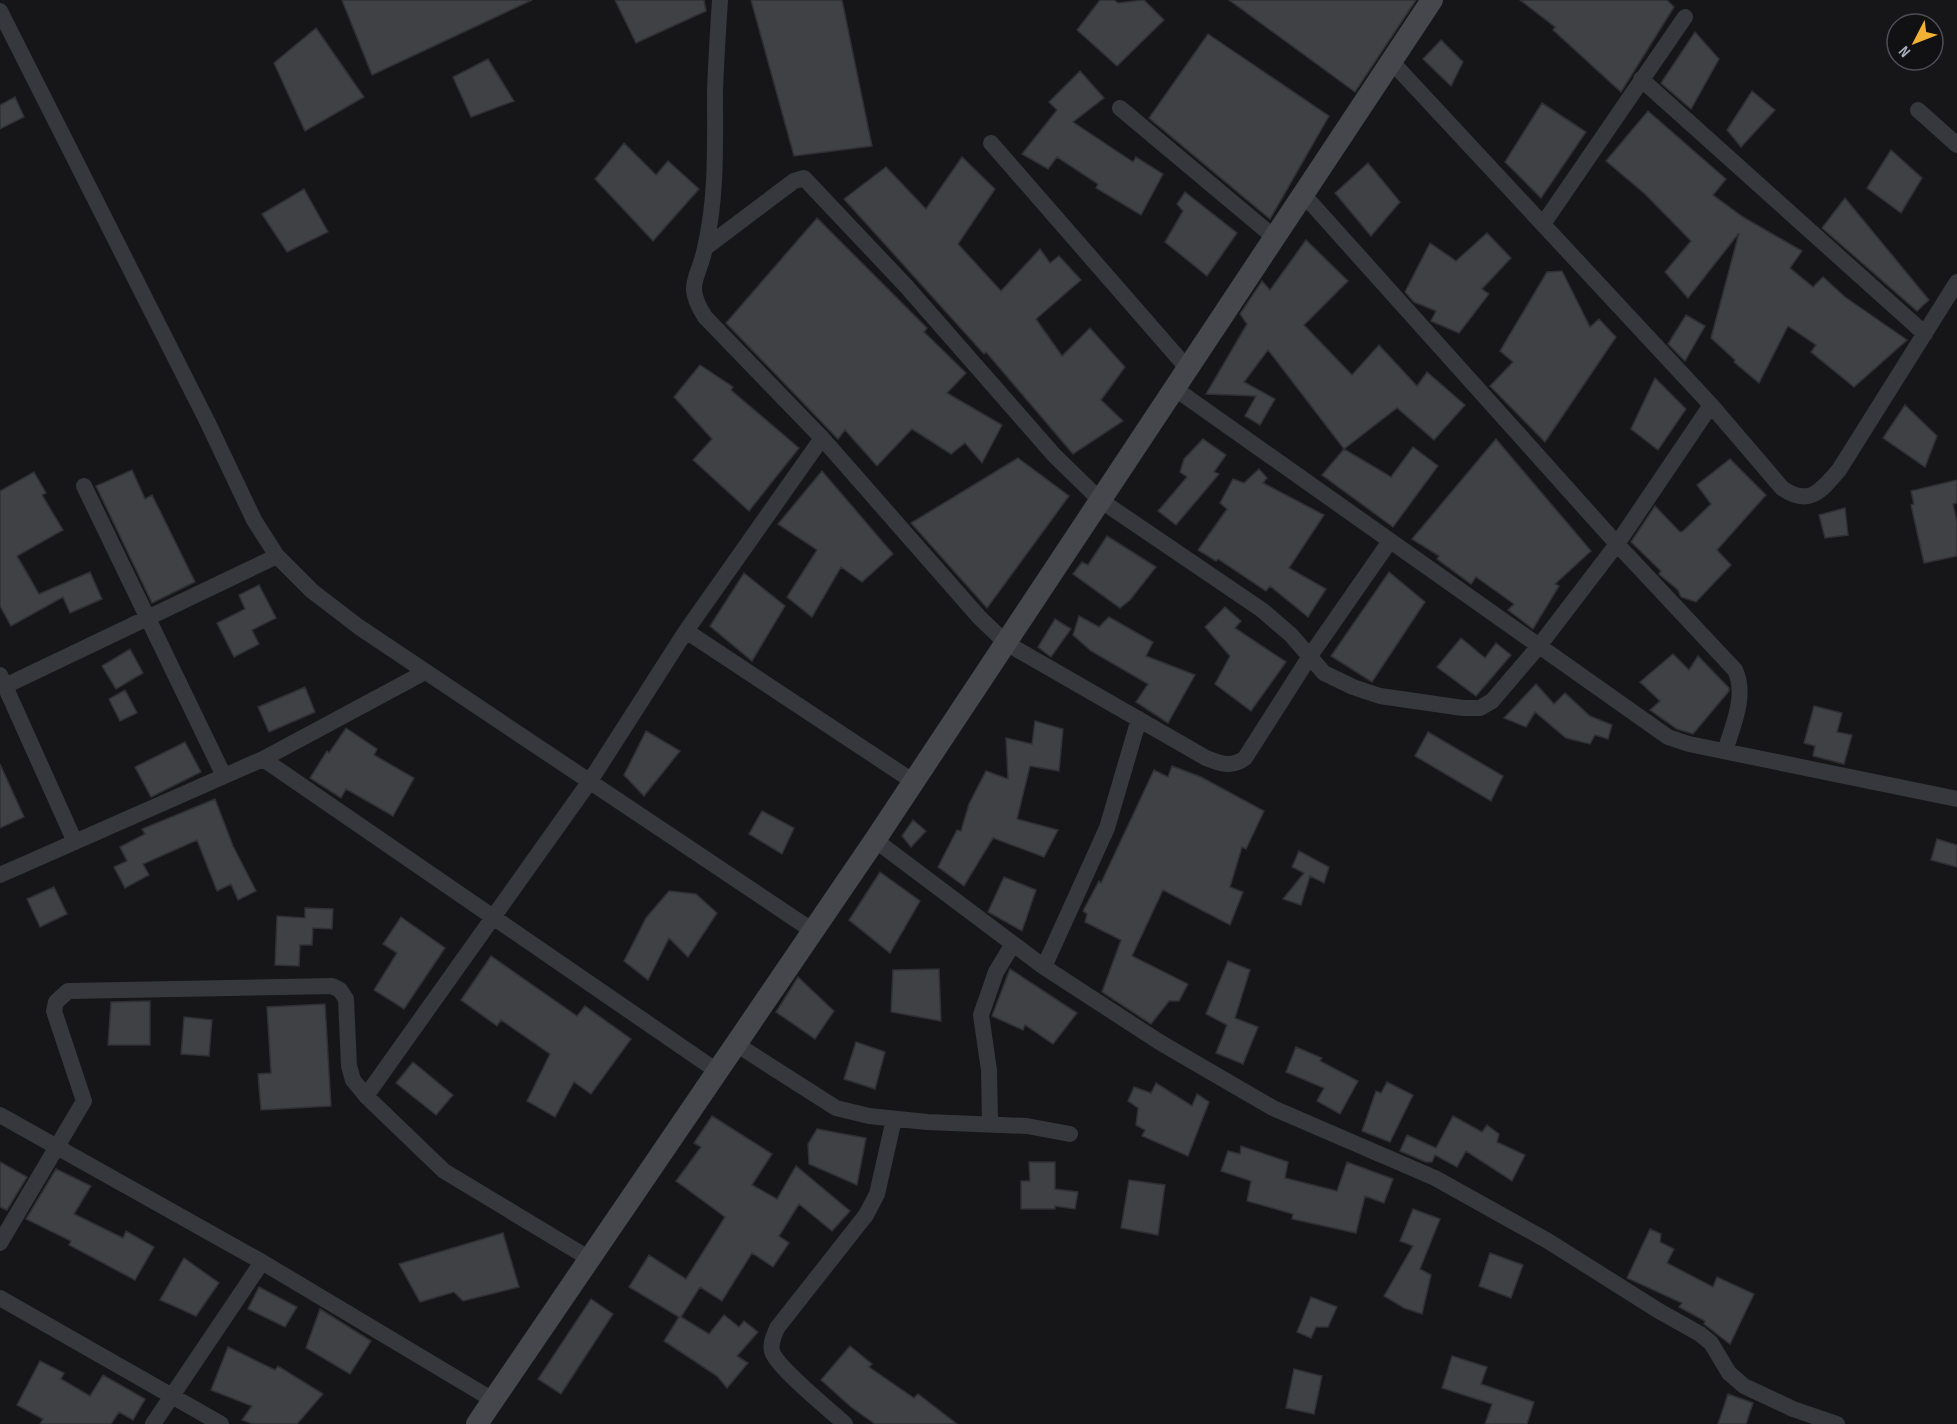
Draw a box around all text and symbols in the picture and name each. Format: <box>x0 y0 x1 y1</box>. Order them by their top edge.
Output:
north arrow <box>1885 12 1945 72</box>
text: N <box>1895 42 1915 61</box>

